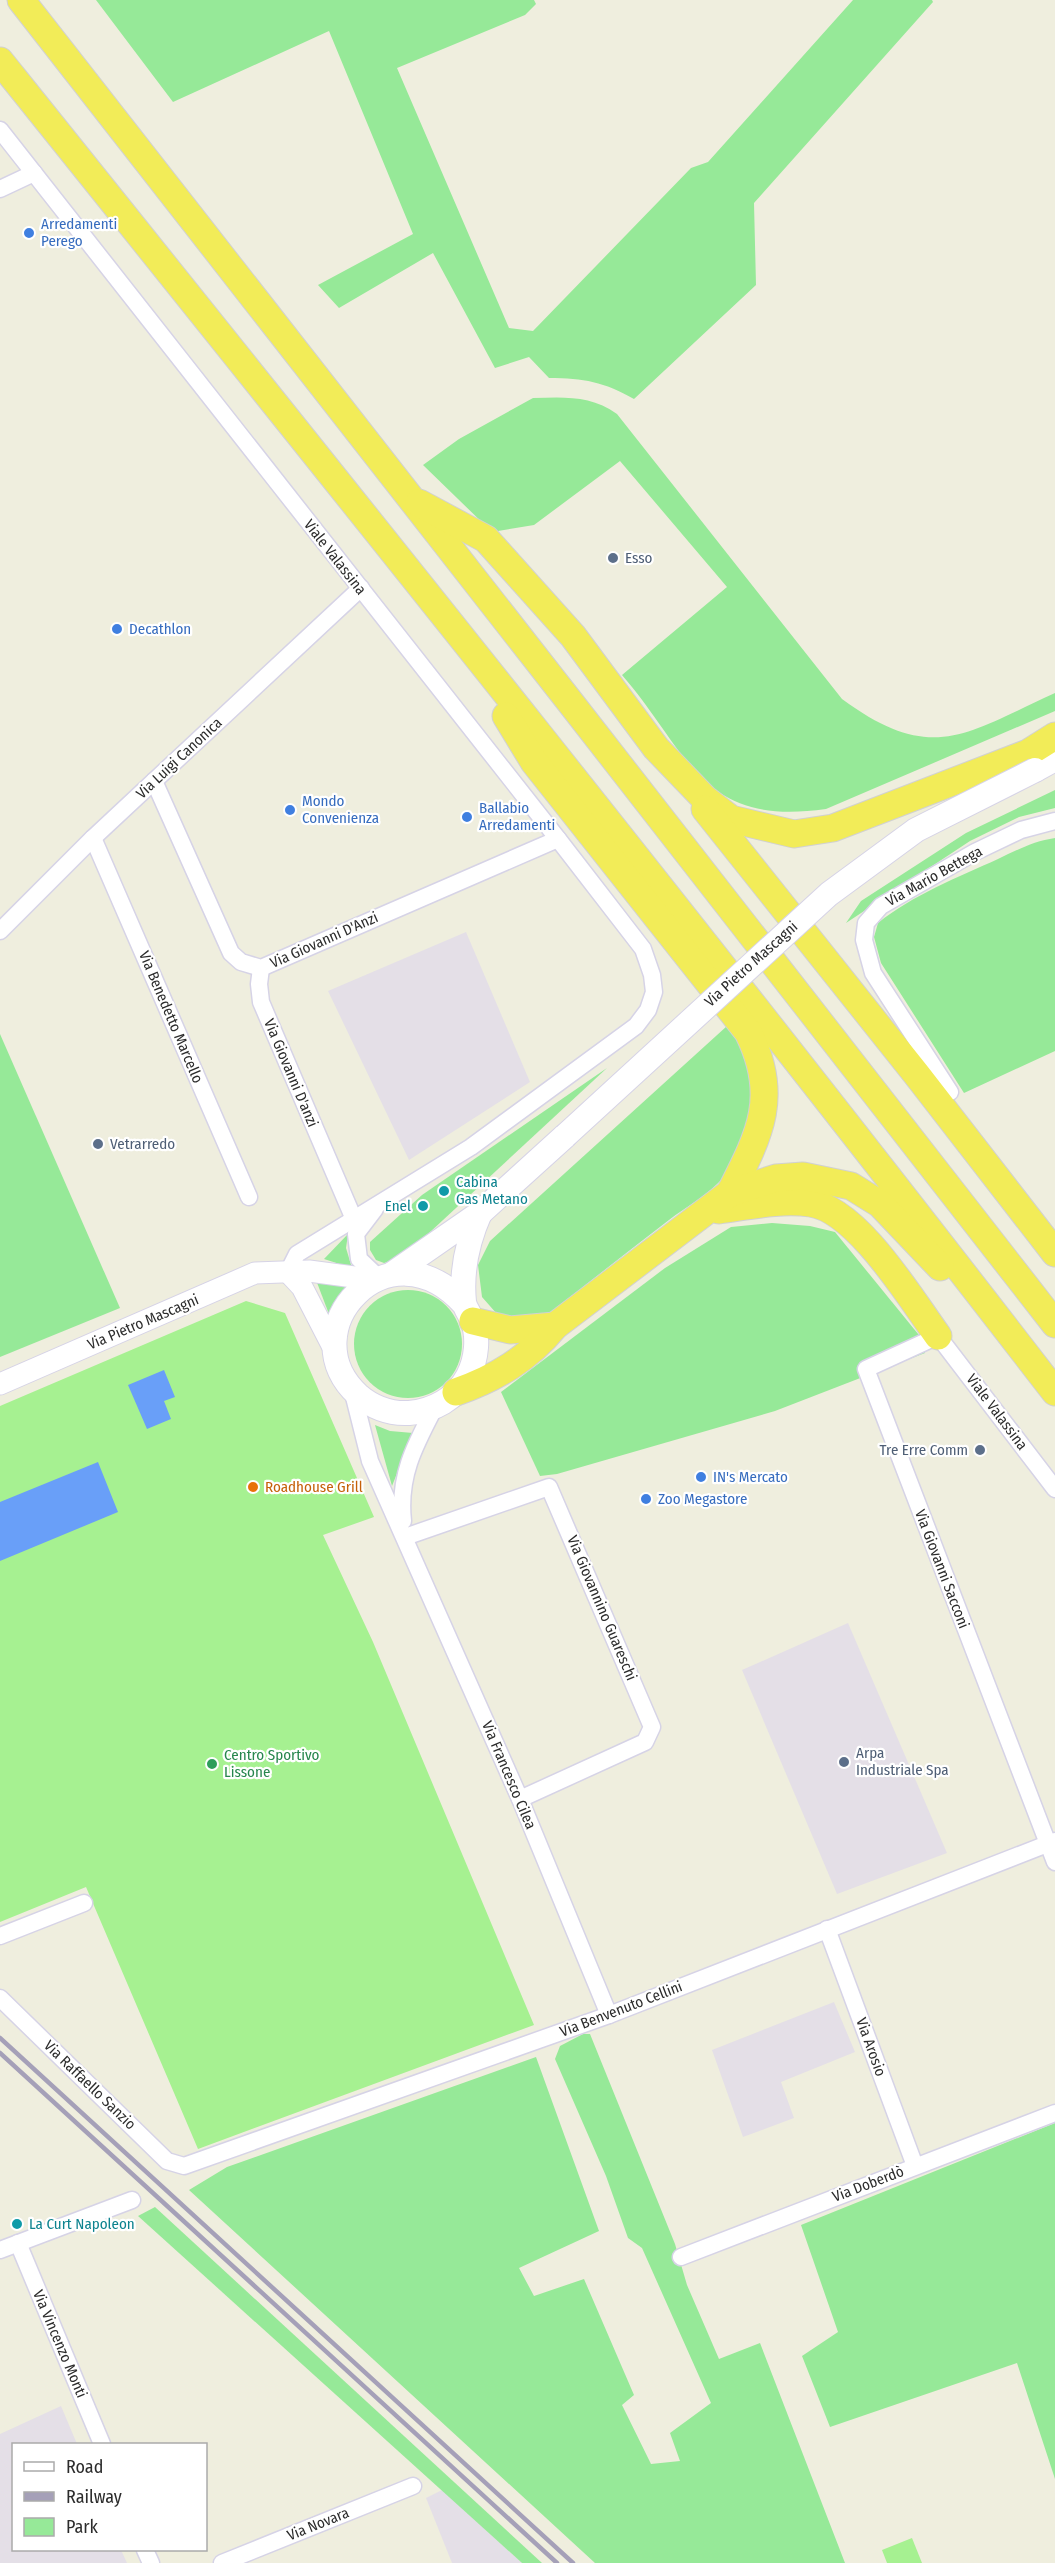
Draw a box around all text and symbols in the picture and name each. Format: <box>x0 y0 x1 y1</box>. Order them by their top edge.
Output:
place label: Arredamenti Perego <box>41 215 117 250</box>
marker: Arredamenti Perego <box>22 226 36 240</box>
street label: Viale Valassina <box>300 516 370 598</box>
place label: Esso <box>625 549 653 567</box>
marker: Esso <box>606 551 620 565</box>
place label: Decathlon <box>129 620 191 638</box>
marker: Decathlon <box>110 622 124 636</box>
street label: Via Luigi Canonica <box>132 714 226 802</box>
place label: Mondo Convenienza <box>302 792 379 827</box>
place label: Ballabio Arredamenti <box>479 799 555 834</box>
marker: Mondo Convenienza <box>283 803 297 817</box>
marker: Ballabio Arredamenti <box>460 810 474 824</box>
street label: Via Mario Bettega <box>883 842 985 910</box>
street label: Via Giovanni D'Anzi <box>267 908 381 972</box>
street label: Via Pietro Mascagni <box>701 918 801 1010</box>
street label: Via Benedetto Marcello <box>135 948 207 1086</box>
street label: Via Giovanni D'anzi <box>260 1016 322 1130</box>
place label: Vetrarredo <box>110 1135 175 1153</box>
marker: Vetrarredo <box>91 1137 105 1151</box>
place label: Cabina Gas Metano <box>456 1173 528 1208</box>
marker: Cabina Gas Metano <box>437 1184 451 1198</box>
place label: Enel <box>385 1197 411 1215</box>
marker: Enel <box>416 1199 430 1213</box>
street label: Via Pietro Mascagni <box>85 1290 201 1354</box>
street label: Viale Valassina <box>963 1370 1031 1454</box>
place label: Tre Erre Comm <box>880 1441 968 1459</box>
marker: Tre Erre Comm <box>973 1443 987 1457</box>
place label: IN's Mercato <box>713 1468 788 1486</box>
marker: IN's Mercato <box>694 1470 708 1484</box>
place label: Roadhouse Grill <box>265 1478 363 1496</box>
marker: Roadhouse Grill <box>246 1480 260 1494</box>
place label: Zoo Megastore <box>658 1490 747 1508</box>
marker: Zoo Megastore <box>639 1492 653 1506</box>
street label: Via Giovanni Sacconi <box>911 1507 973 1631</box>
street label: Via Giovannino Guareschi <box>563 1533 641 1683</box>
street label: Via Francesco Cilea <box>478 1718 540 1832</box>
place label: Arpa Industriale Spa <box>856 1744 949 1779</box>
place label: Centro Sportivo Lissone <box>224 1746 320 1781</box>
marker: Arpa Industriale Spa <box>837 1755 851 1769</box>
marker: Centro Sportivo Lissone <box>205 1757 219 1771</box>
street label: Via Benvenuto Cellini <box>557 1977 685 2041</box>
street label: Via Arosio <box>852 2015 890 2079</box>
street label: Via Raffaello Sanzio <box>40 2037 140 2134</box>
street label: Via Doberdò <box>830 2162 906 2206</box>
place label: La Curt Napoleon <box>29 2215 135 2233</box>
marker: La Curt Napoleon <box>10 2217 24 2231</box>
street label: Via Vincenzo Monti <box>29 2287 91 2401</box>
legend <box>12 2443 207 2551</box>
text: Road <box>66 2456 103 2478</box>
text: Railway <box>66 2486 122 2508</box>
street label: Via Novara <box>284 2503 352 2545</box>
text: Park <box>66 2516 99 2538</box>

